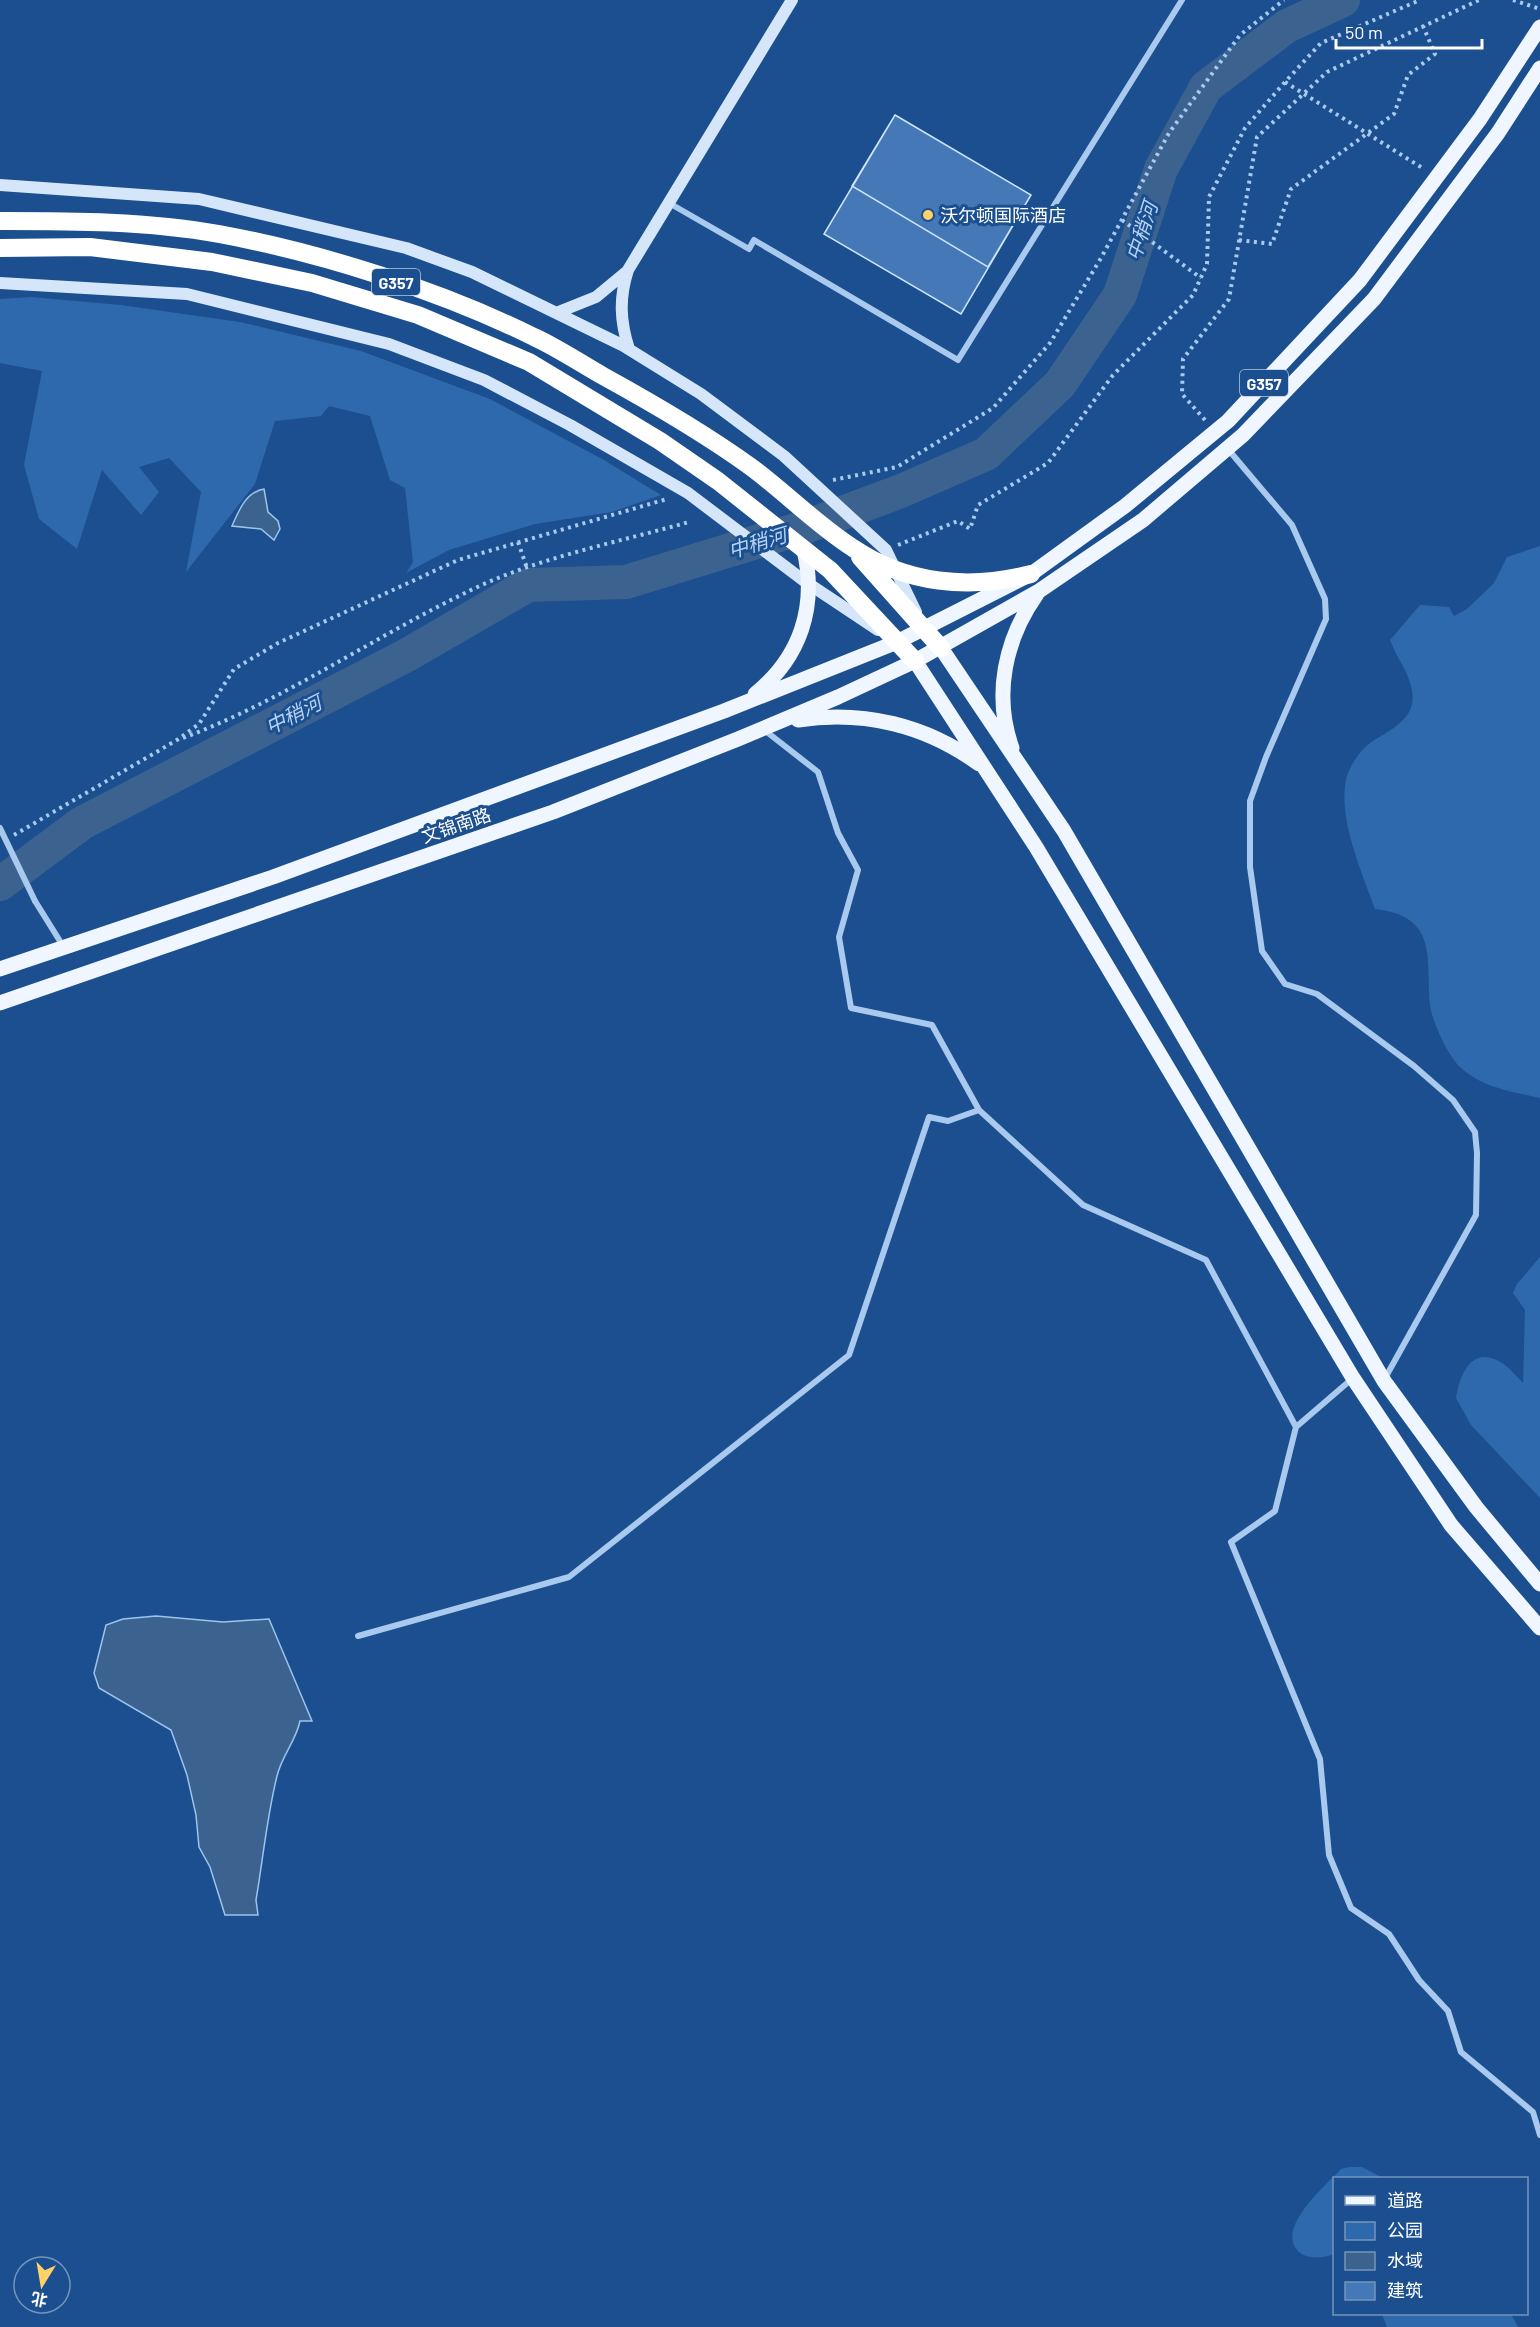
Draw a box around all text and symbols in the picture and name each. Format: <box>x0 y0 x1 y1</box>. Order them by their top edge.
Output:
scale bar <box>1336 12 1482 50</box>
text: 50 m <box>1345 21 1383 43</box>
water label: 中稍河 <box>1120 195 1163 263</box>
place label: 沃尔顿国际酒店 <box>940 204 1066 226</box>
marker: 沃尔顿国际酒店 <box>921 208 935 222</box>
road number: G357 <box>372 269 420 295</box>
road number: G357 <box>1240 370 1288 396</box>
water label: 中稍河 <box>725 521 793 562</box>
water label: 中稍河 <box>261 688 329 738</box>
street label: 文锦南路 <box>418 803 494 847</box>
legend <box>1333 2177 1528 2315</box>
text: 道路 <box>1387 2189 1423 2211</box>
text: 公园 <box>1387 2219 1423 2241</box>
text: 水域 <box>1387 2249 1423 2271</box>
north arrow <box>12 2255 72 2315</box>
text: 建筑 <box>1387 2279 1423 2301</box>
text: 北 <box>29 2289 49 2311</box>

